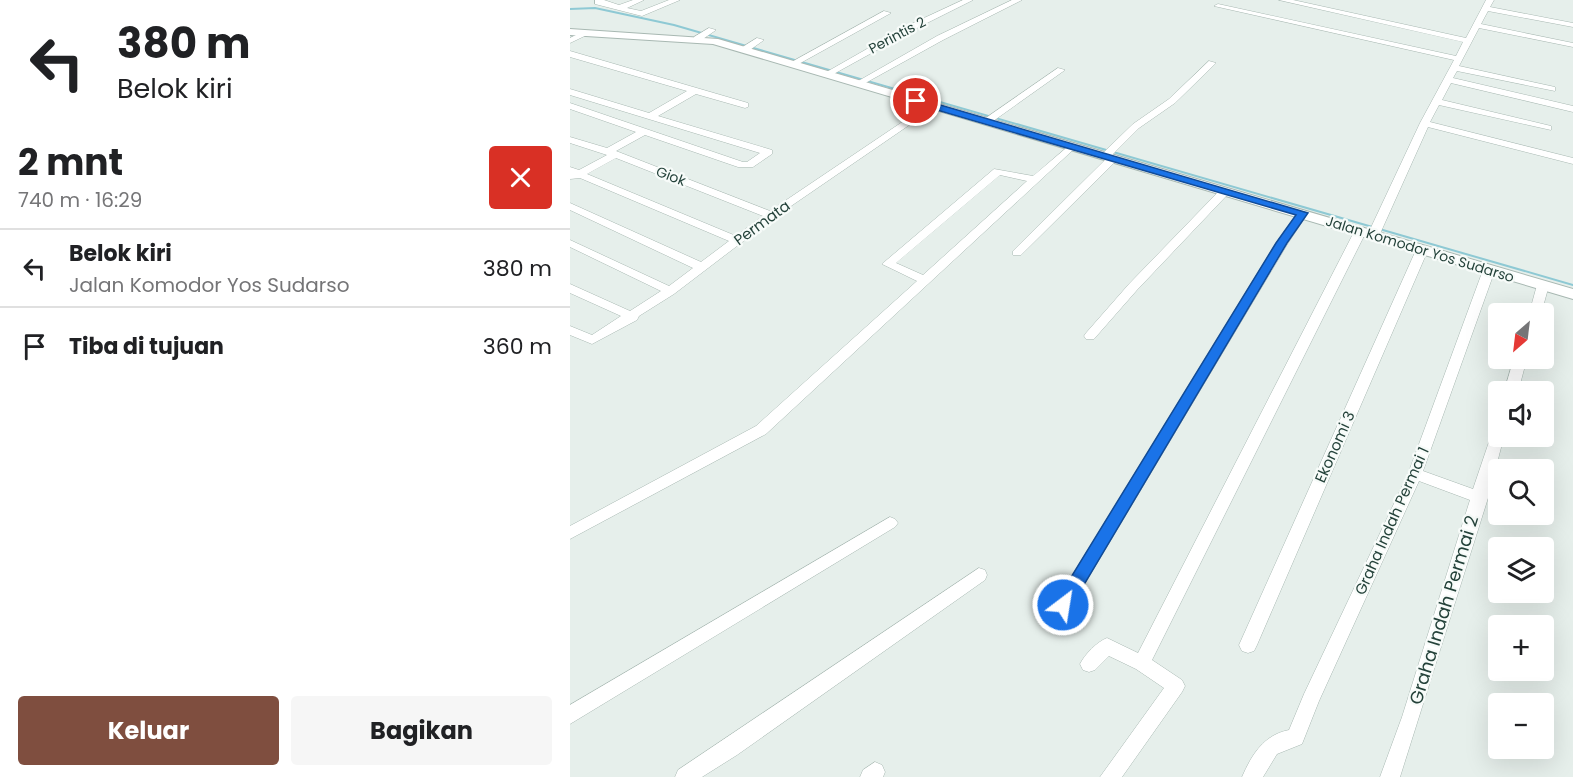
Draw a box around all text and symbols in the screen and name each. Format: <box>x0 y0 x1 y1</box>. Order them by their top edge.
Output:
street label: Perintis 2 <box>865 12 929 58</box>
text: 380 m <box>117 14 250 73</box>
icon: left <box>18 24 96 102</box>
text: Belok kiri <box>117 70 233 107</box>
pin <box>890 75 941 126</box>
icon: arrive <box>899 84 932 117</box>
text: 2 mnt <box>18 137 123 188</box>
button: close <box>489 146 552 209</box>
street label: Giok <box>653 161 690 191</box>
text: 740 m · 16:29 <box>18 186 142 214</box>
street label: Permata <box>729 195 794 250</box>
street label: Jalan Komodor Yos Sudarso <box>1323 211 1517 287</box>
text: Belok kiri <box>69 238 172 269</box>
icon: left <box>18 252 51 285</box>
text: 380 m <box>483 253 552 284</box>
text: Jalan Komodor Yos Sudarso <box>69 271 350 299</box>
north arrow <box>1488 303 1554 369</box>
map controls <box>1488 303 1554 759</box>
icon: arrive <box>18 330 51 363</box>
text: Tiba di tujuan <box>69 331 224 362</box>
text: 360 m <box>483 331 552 362</box>
button: sound <box>1488 381 1554 447</box>
street label: Ekonomi 3 <box>1309 408 1360 486</box>
street label: Graha Indah Permai 1 <box>1349 443 1434 598</box>
button: search <box>1488 459 1554 525</box>
street label: Graha Indah Permai 2 <box>1403 512 1484 708</box>
button: layers <box>1488 537 1554 603</box>
position arrow <box>1031 573 1095 637</box>
button: + <box>1488 615 1554 681</box>
button: − <box>1488 693 1554 759</box>
button: Keluar <box>18 696 279 765</box>
button: Bagikan <box>291 696 552 765</box>

